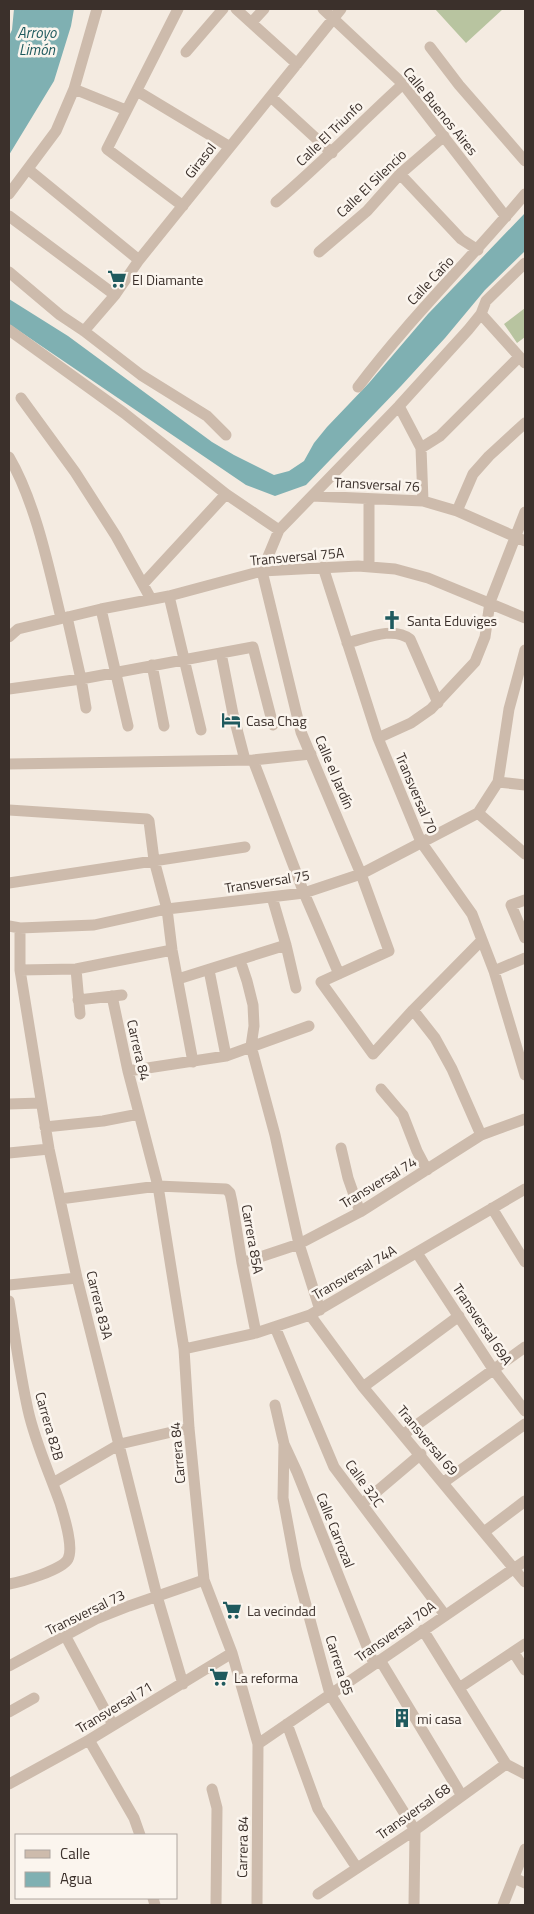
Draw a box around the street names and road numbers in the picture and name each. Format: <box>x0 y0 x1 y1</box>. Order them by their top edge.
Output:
street label: Calle Buenos Aires <box>399 62 483 160</box>
street label: Calle El Triunfo <box>291 95 367 171</box>
street label: Girasol <box>179 138 221 182</box>
street label: Calle El Silencio <box>331 144 411 222</box>
street label: Calle Caño <box>402 251 458 309</box>
street label: Transversal 76 <box>334 471 421 497</box>
street label: Transversal 75A <box>249 541 346 571</box>
street label: Calle el Jardín <box>310 732 360 812</box>
street label: Transversal 70 <box>391 749 444 837</box>
street label: Transversal 75 <box>223 864 311 898</box>
street label: Carrera 84 <box>122 1017 156 1083</box>
street label: Transversal 74 <box>336 1151 420 1213</box>
street label: Carrera 85A <box>237 1203 270 1276</box>
street label: Transversal 74A <box>308 1239 401 1305</box>
street label: Carrera 83A <box>81 1268 119 1342</box>
street label: Transversal 69A <box>448 1279 518 1370</box>
street label: Carrera 82B <box>30 1389 70 1463</box>
street label: Transversal 69 <box>392 1400 464 1480</box>
street label: Carrera 84 <box>164 1421 190 1485</box>
street label: Calle 32C <box>340 1455 390 1512</box>
street label: Calle Carrozal <box>311 1489 361 1571</box>
street label: Transversal 73 <box>42 1584 128 1640</box>
street label: Transversal 70A <box>350 1595 440 1667</box>
street label: Carrera 85 <box>320 1632 360 1698</box>
street label: Transversal 71 <box>72 1676 156 1738</box>
street label: Transversal 68 <box>372 1778 454 1844</box>
street label: Carrera 84 <box>231 1816 253 1878</box>

